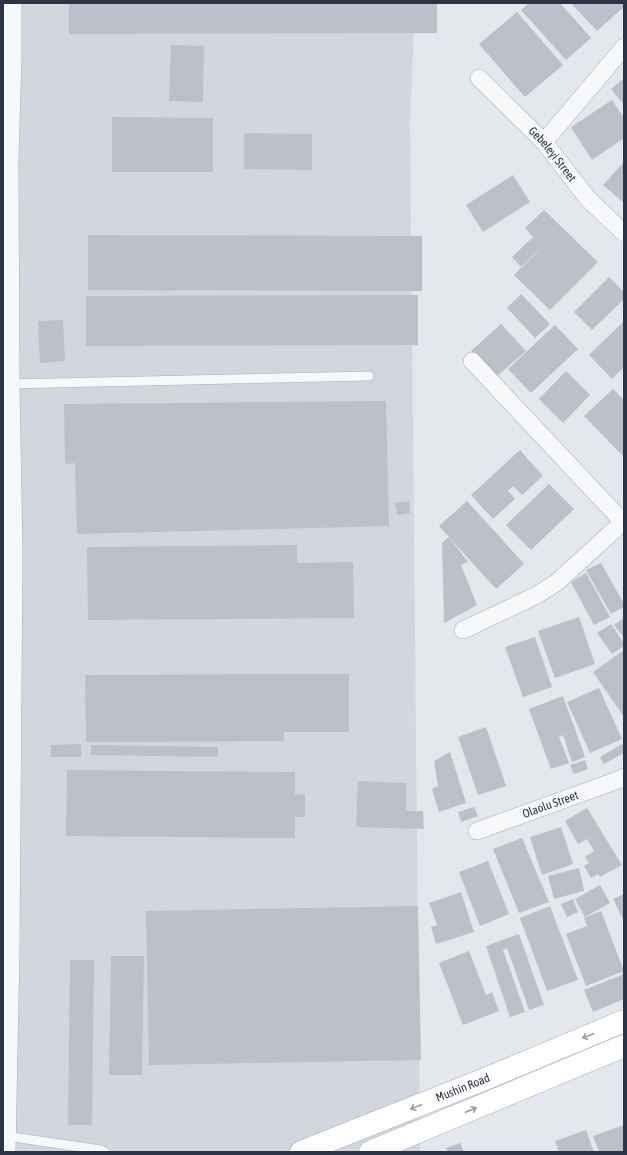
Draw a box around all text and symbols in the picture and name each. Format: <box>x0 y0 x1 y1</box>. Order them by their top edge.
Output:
street label: Gebeleyi Street <box>526 124 579 185</box>
street label: Olaolu Street <box>520 788 581 821</box>
one-way arrow <box>583 1033 595 1040</box>
street label: Mushin Road <box>434 1071 492 1105</box>
one-way arrow <box>410 1103 422 1111</box>
one-way arrow <box>464 1106 476 1113</box>

